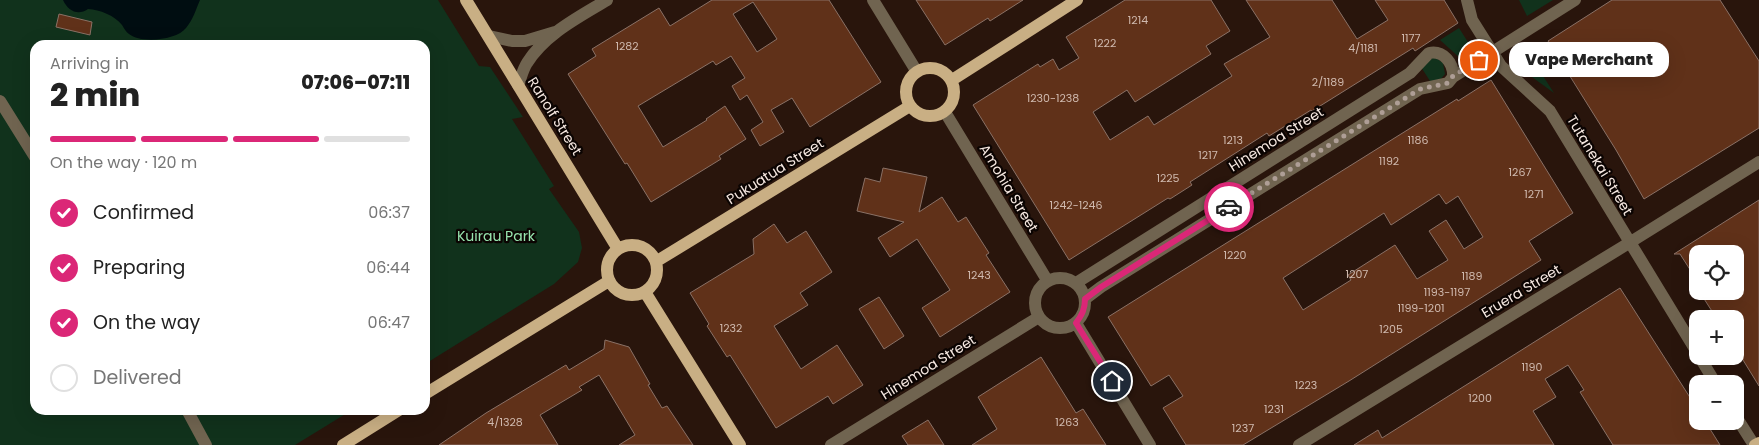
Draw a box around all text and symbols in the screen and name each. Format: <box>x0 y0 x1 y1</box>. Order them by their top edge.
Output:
house number: 1214 <box>1128 12 1148 28</box>
house number: 1177 <box>1401 30 1421 46</box>
house number: 1222 <box>1094 35 1116 51</box>
house number: 1282 <box>615 38 639 54</box>
pin <box>1458 39 1500 81</box>
house number: 4/1181 <box>1348 40 1378 56</box>
callout: Vape Merchant <box>1509 42 1669 78</box>
icon: bag <box>1465 46 1493 74</box>
text: Vape Merchant <box>1525 48 1653 71</box>
text: Arriving in <box>50 52 129 75</box>
text: 07:06–07:11 <box>301 69 410 96</box>
text: 2 min <box>50 72 140 117</box>
street label: Ranolf Street <box>523 73 587 159</box>
house number: 2/1189 <box>1312 74 1344 90</box>
house number: 1230-1238 <box>1027 90 1079 106</box>
street label: Hinemoa Street <box>1225 102 1327 176</box>
street label: Tutanekai Street <box>1562 111 1638 219</box>
house number: 1213 <box>1223 132 1243 148</box>
house number: 1186 <box>1408 132 1428 148</box>
street label: Pukuatua Street <box>723 133 827 209</box>
street label: Amohia Street <box>975 140 1043 236</box>
house number: 1217 <box>1198 147 1218 163</box>
text: On the way · 120 m <box>50 151 197 174</box>
house number: 1192 <box>1379 153 1399 169</box>
house number: 1267 <box>1509 164 1531 180</box>
house number: 1225 <box>1156 170 1180 186</box>
courier <box>1204 182 1254 232</box>
house number: 1271 <box>1524 186 1544 202</box>
icon: car <box>1215 193 1243 221</box>
house number: 1242-1246 <box>1050 197 1102 213</box>
icon: check <box>50 199 78 227</box>
text: Confirmed <box>93 199 194 226</box>
text: 06:37 <box>368 201 410 224</box>
park label: Kuirau Park <box>457 226 536 246</box>
map controls <box>1689 245 1744 430</box>
button: locate <box>1689 245 1744 300</box>
house number: 1220 <box>1223 247 1247 263</box>
icon: check <box>50 254 78 282</box>
text: Preparing <box>93 254 185 281</box>
text: 06:44 <box>366 256 410 279</box>
street label: Eruera Street <box>1478 259 1564 323</box>
house number: 1207 <box>1346 266 1368 282</box>
house number: 1243 <box>967 267 991 283</box>
house number: 1189 <box>1462 268 1483 284</box>
house number: 1193-1197 <box>1424 284 1470 300</box>
house number: 1199-1201 <box>1397 300 1445 316</box>
icon: check <box>50 309 78 337</box>
text: On the way <box>93 309 200 336</box>
button: + <box>1689 310 1744 365</box>
text: 06:47 <box>368 311 410 334</box>
house number: 1232 <box>720 320 742 336</box>
house number: 1205 <box>1379 321 1403 337</box>
street label: Hinemoa Street <box>877 330 979 404</box>
house number: 1190 <box>1522 359 1543 375</box>
pin <box>1091 360 1133 402</box>
text: Delivered <box>93 364 182 391</box>
icon: home <box>1098 367 1126 395</box>
button: − <box>1689 375 1744 430</box>
house number: 1223 <box>1295 377 1317 393</box>
house number: 1200 <box>1468 390 1492 406</box>
house number: 1231 <box>1264 401 1284 417</box>
house number: 4/1328 <box>487 414 523 430</box>
house number: 1263 <box>1055 414 1079 430</box>
house number: 1237 <box>1232 420 1254 436</box>

